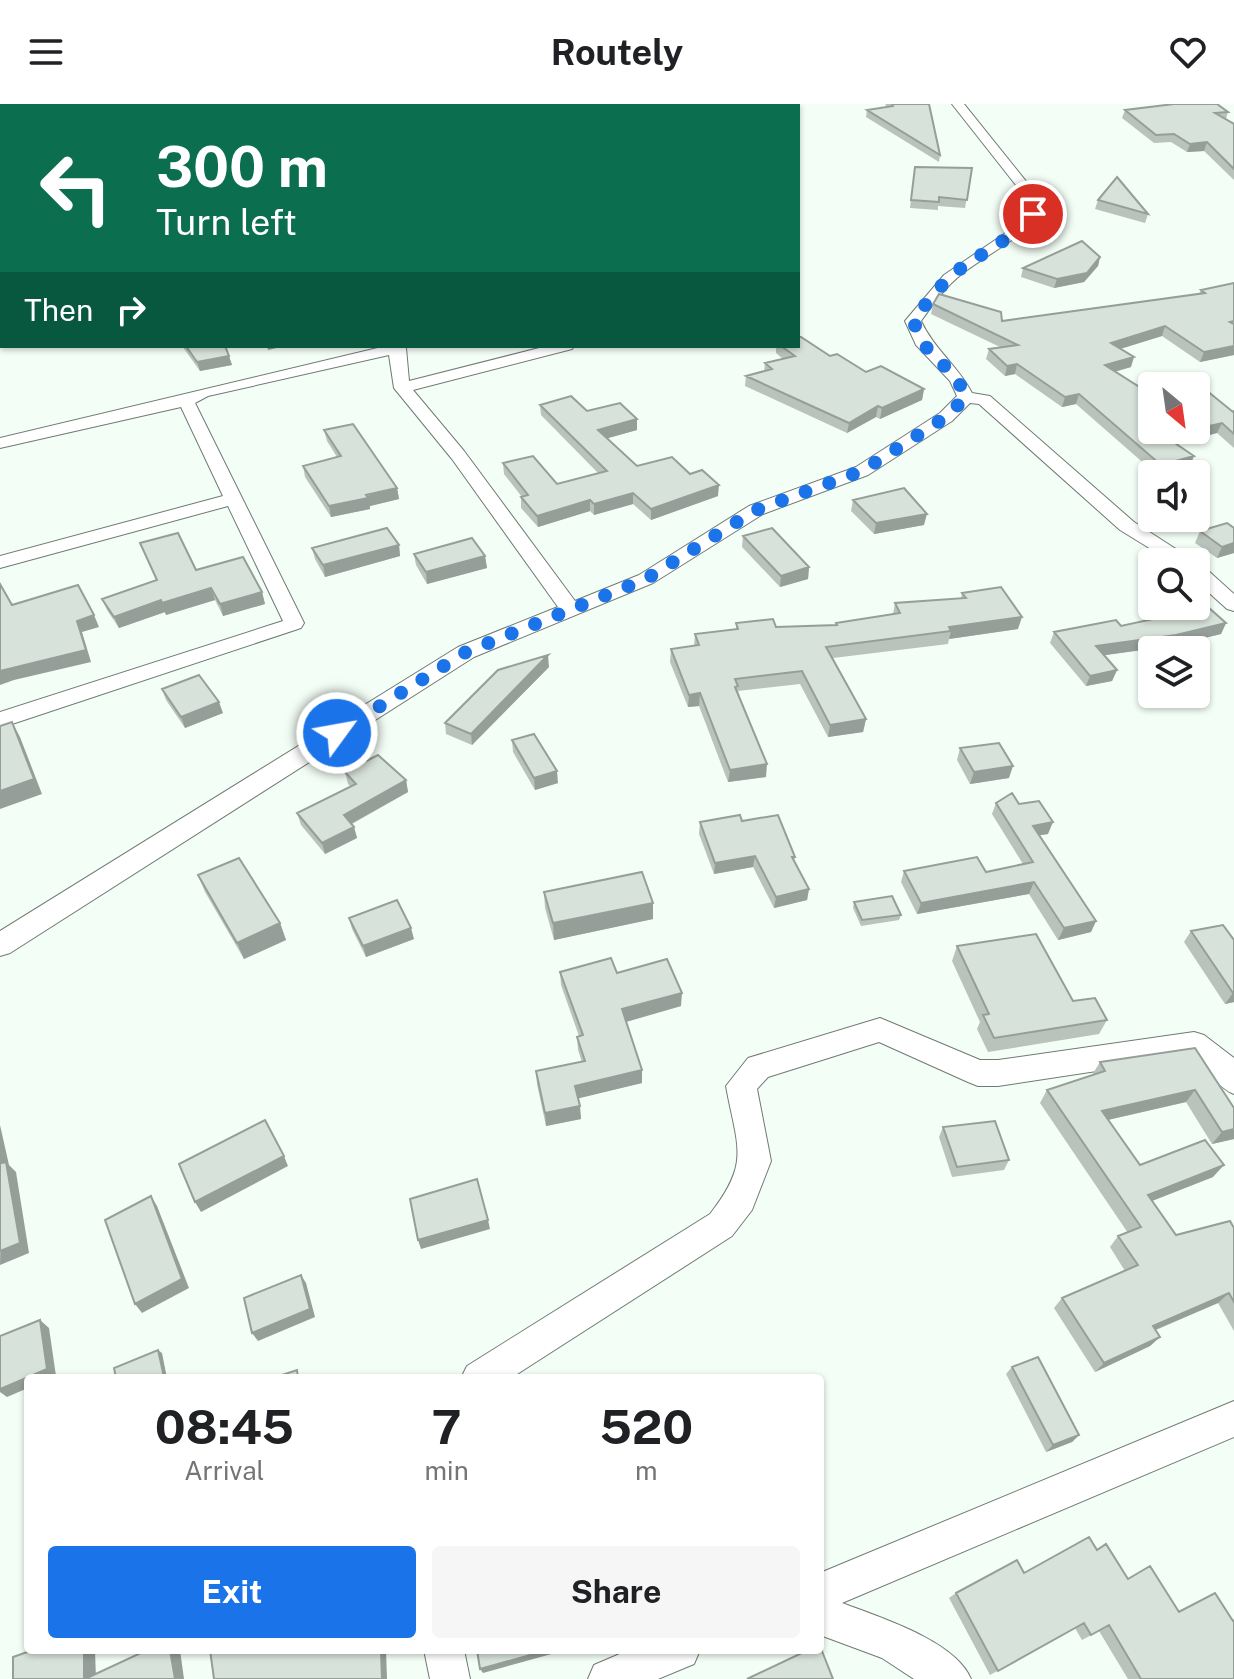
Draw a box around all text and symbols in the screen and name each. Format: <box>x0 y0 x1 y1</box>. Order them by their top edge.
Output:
icon: menu <box>24 30 68 74</box>
icon: heart <box>1166 30 1210 74</box>
text: Routely <box>551 31 683 73</box>
text: 300 m <box>156 134 328 200</box>
icon: left <box>24 136 128 240</box>
pin <box>999 180 1067 248</box>
icon: arrive <box>1011 192 1055 236</box>
text: Turn left <box>156 201 297 243</box>
icon: right <box>109 288 153 332</box>
text: Then <box>24 292 93 328</box>
north arrow <box>1138 372 1210 444</box>
map controls <box>1138 372 1210 708</box>
button: sound <box>1138 460 1210 532</box>
button: search <box>1138 548 1210 620</box>
button: layers <box>1138 636 1210 708</box>
position arrow <box>295 691 379 775</box>
text: 08:45 <box>155 1398 294 1455</box>
text: 7 <box>432 1398 462 1455</box>
text: 520 <box>599 1398 693 1455</box>
text: Arrival <box>184 1455 264 1486</box>
text: min <box>425 1455 469 1486</box>
text: m <box>635 1455 658 1486</box>
button: Exit <box>48 1546 416 1638</box>
button: Share <box>432 1546 800 1638</box>

